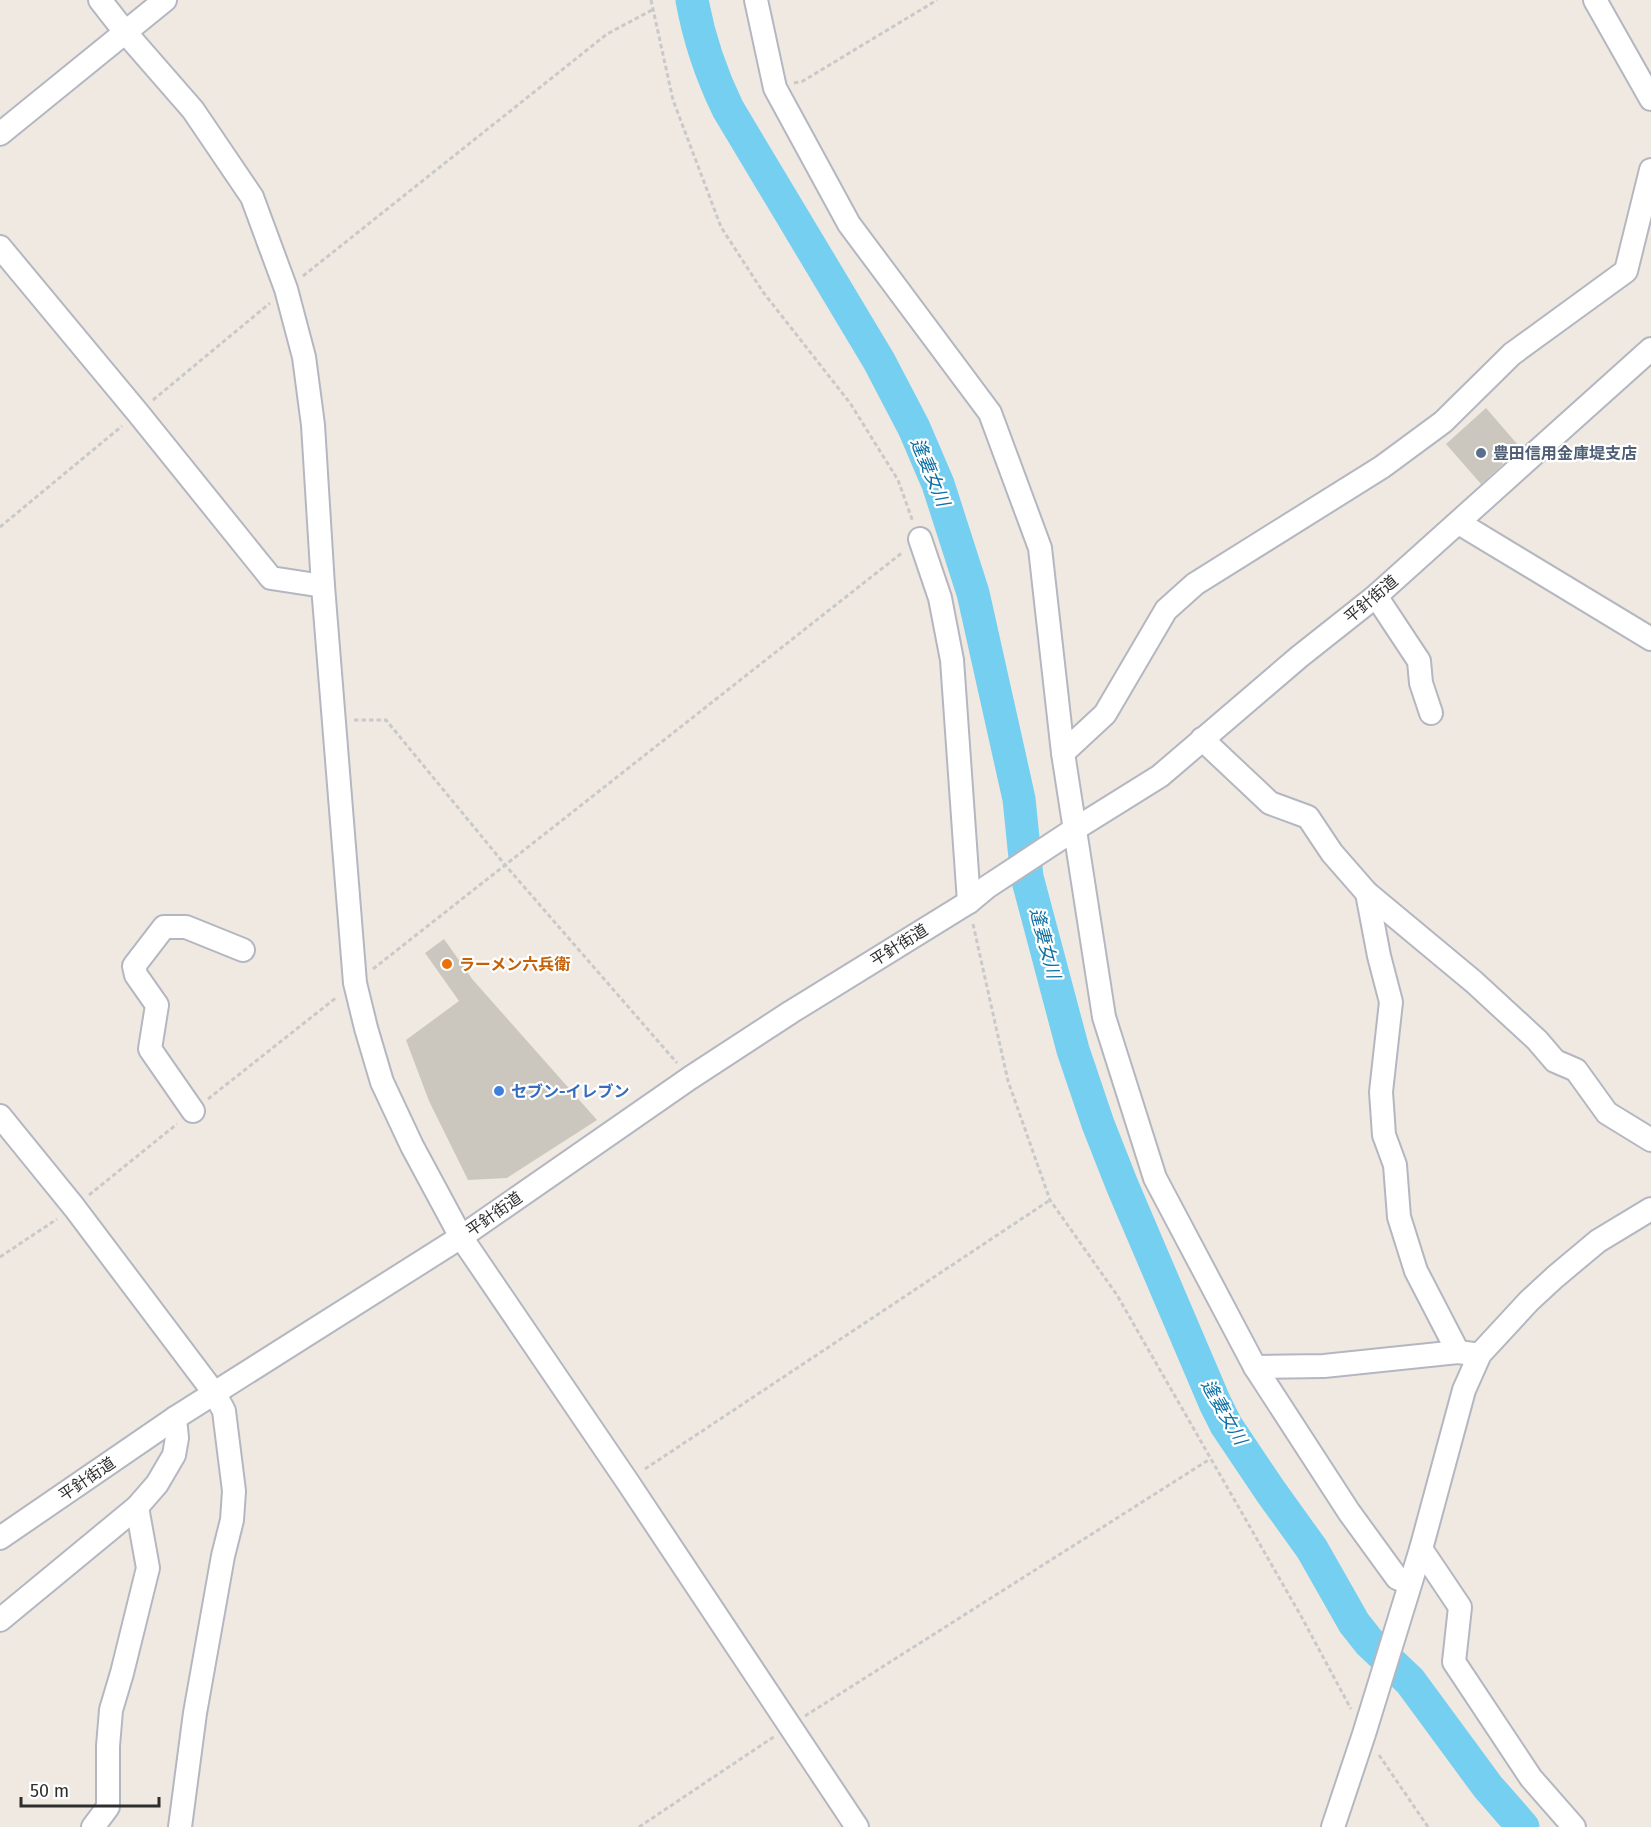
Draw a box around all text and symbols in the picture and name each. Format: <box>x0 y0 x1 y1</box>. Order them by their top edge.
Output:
water label: 逢妻女川 <box>906 435 955 511</box>
place label: 豊田信用金庫堤支店 <box>1493 444 1637 463</box>
marker: 豊田信用金庫堤支店 <box>1474 446 1488 460</box>
street label: 平針街道 <box>1340 571 1402 627</box>
water label: 逢妻女川 <box>1025 905 1065 983</box>
street label: 平針街道 <box>867 920 931 970</box>
place label: ラーメン六兵衛 <box>459 955 570 974</box>
marker: ラーメン六兵衛 <box>440 957 454 971</box>
place label: セブン-イレブン <box>511 1082 630 1101</box>
marker: セブン-イレブン <box>492 1084 506 1098</box>
street label: 平針街道 <box>462 1188 526 1240</box>
water label: 逢妻女川 <box>1196 1375 1253 1450</box>
street label: 平針街道 <box>55 1453 119 1505</box>
scale bar <box>21 1770 159 1808</box>
text: 50 m <box>30 1780 69 1802</box>

